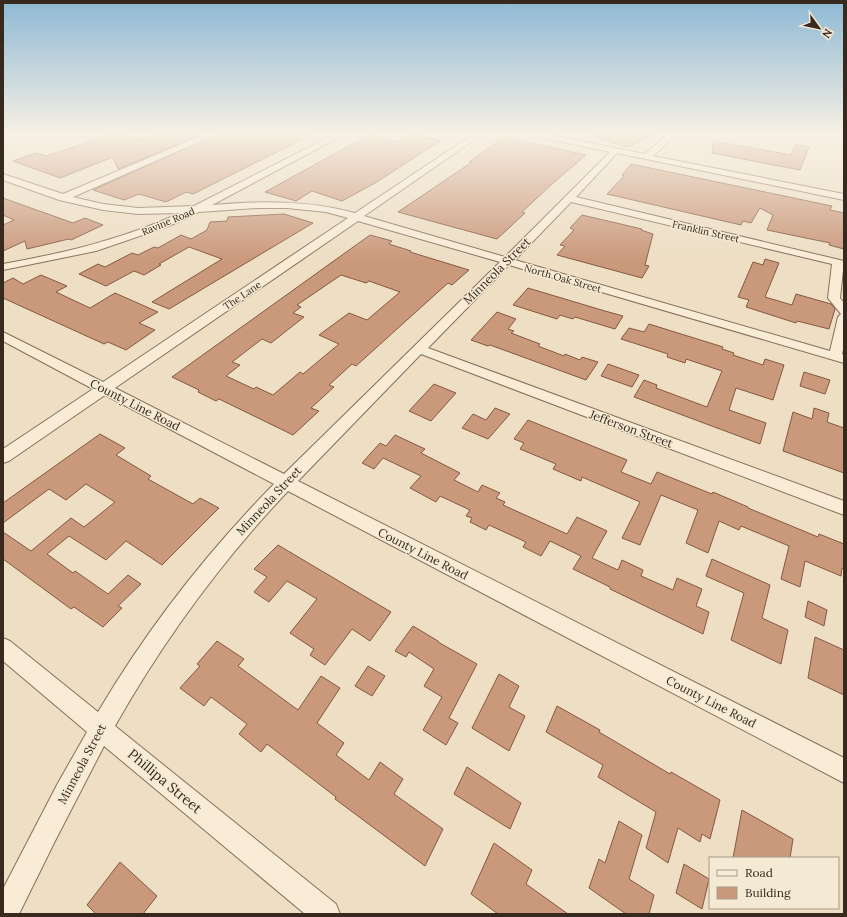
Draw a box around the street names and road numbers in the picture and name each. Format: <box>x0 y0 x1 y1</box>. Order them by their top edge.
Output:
street label: Ravine Road <box>140 204 197 238</box>
street label: Franklin Street <box>671 217 741 246</box>
street label: Minneola Street <box>460 234 534 307</box>
street label: North Oak Street <box>523 261 603 296</box>
street label: The Lane <box>221 278 264 313</box>
street label: County Line Road <box>88 375 183 434</box>
street label: Jefferson Street <box>586 406 675 451</box>
street label: Minneola Street <box>233 463 305 538</box>
street label: County Line Road <box>376 524 471 583</box>
street label: County Line Road <box>664 672 759 731</box>
street label: Minneola Street <box>54 721 109 807</box>
street label: Phillipa Street <box>124 745 206 818</box>

